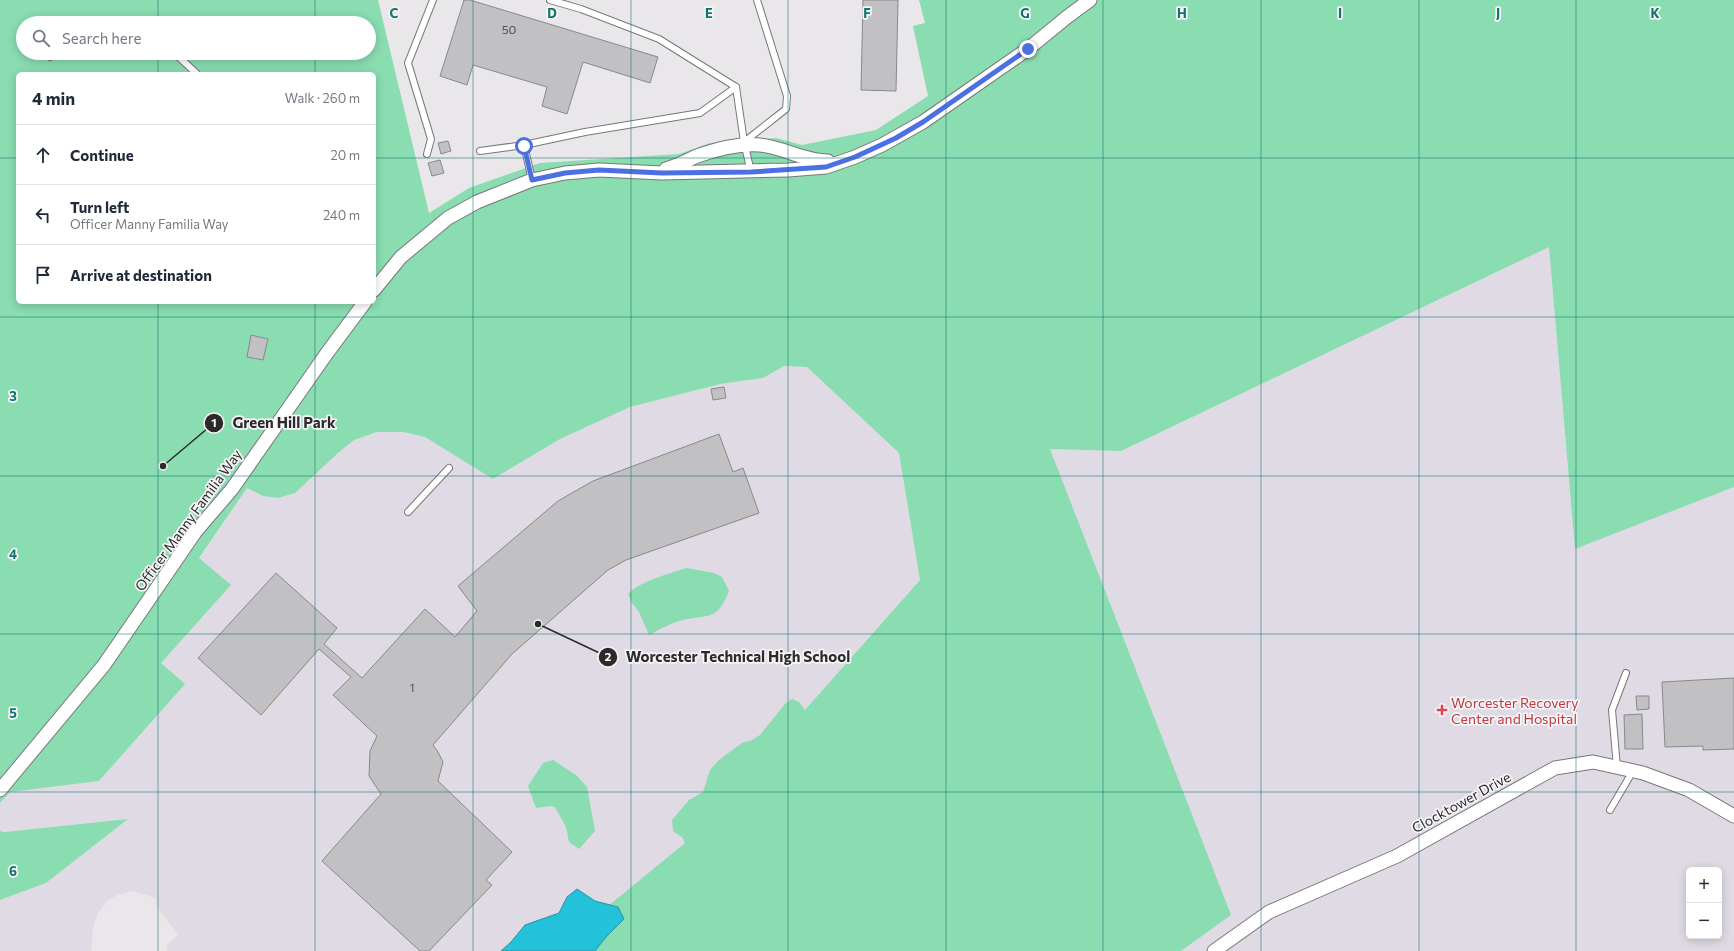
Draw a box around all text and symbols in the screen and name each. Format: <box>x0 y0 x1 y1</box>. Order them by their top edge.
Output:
text: C <box>390 5 399 21</box>
text: D <box>547 5 557 21</box>
text: E <box>705 5 713 21</box>
text: F <box>863 5 871 21</box>
text: G <box>1020 5 1030 21</box>
text: H <box>1177 5 1187 21</box>
text: I <box>1338 5 1342 21</box>
text: J <box>1496 5 1500 21</box>
text: K <box>1650 5 1660 21</box>
search box <box>16 16 376 60</box>
house number: 50 <box>502 22 517 36</box>
icon: search <box>30 27 52 49</box>
text: Search here <box>62 29 141 47</box>
route end <box>1019 40 1037 58</box>
text: 4 min <box>32 88 75 109</box>
text: Walk · 260 m <box>285 90 360 106</box>
route start <box>515 137 533 155</box>
icon: ahead <box>32 144 54 166</box>
text: Continue <box>70 146 134 164</box>
text: 20 m <box>331 147 360 163</box>
text: Turn left <box>70 198 129 216</box>
icon: left <box>32 204 54 226</box>
text: 240 m <box>323 207 360 223</box>
text: Officer Manny Familia Way <box>70 216 229 232</box>
icon: arrive <box>32 264 54 286</box>
text: Arrive at destination <box>70 266 212 284</box>
text: 3 <box>9 388 17 404</box>
callout: Green Hill Park <box>204 409 343 436</box>
text: Green Hill Park <box>232 413 336 431</box>
text: 1 <box>211 415 217 429</box>
street label: Officer Manny Familia Way <box>131 446 245 594</box>
text: 4 <box>9 546 17 562</box>
callout: Worcester Technical High School <box>598 643 859 670</box>
text: Worcester Technical High School <box>626 647 850 665</box>
text: 2 <box>605 649 612 663</box>
house number: 1 <box>409 680 415 694</box>
place label: Worcester Recovery Center and Hospital <box>1451 694 1578 727</box>
marker: Worcester Recovery Center and Hospital <box>1436 704 1448 716</box>
text: 5 <box>9 705 17 721</box>
street label: Clocktower Drive <box>1409 768 1513 836</box>
text: 6 <box>9 863 17 879</box>
map controls <box>1686 867 1722 939</box>
button: + <box>1686 867 1722 903</box>
button: − <box>1686 903 1722 939</box>

